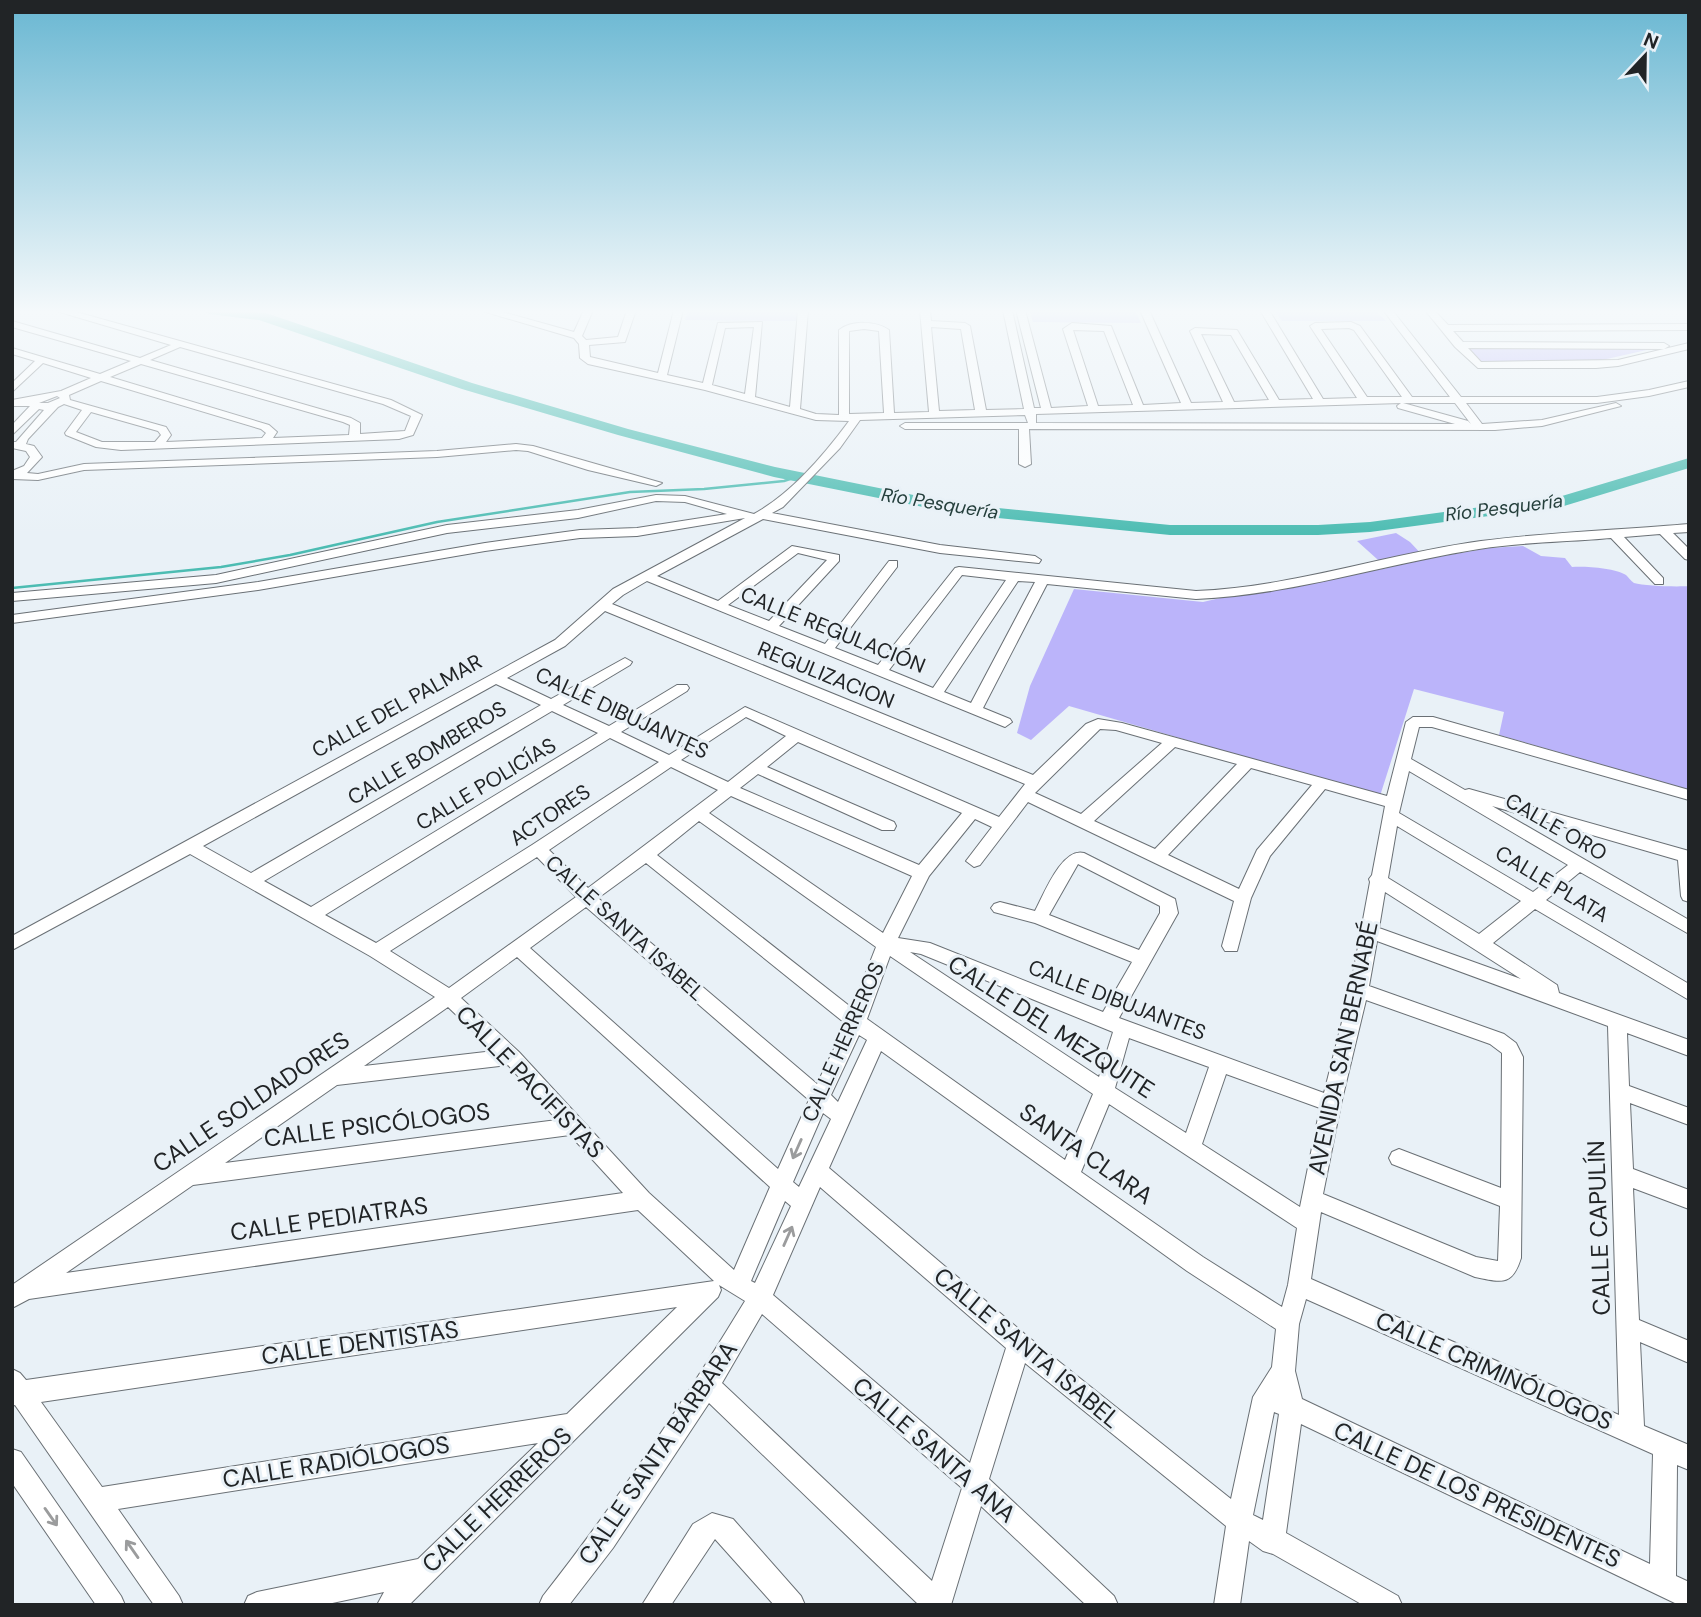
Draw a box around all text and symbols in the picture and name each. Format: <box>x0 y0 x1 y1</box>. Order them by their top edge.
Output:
north arrow <box>1610 21 1680 91</box>
text: N <box>1640 27 1662 55</box>
water label: Río Pesquería <box>879 482 1000 525</box>
water label: Río Pesquería <box>1444 488 1564 527</box>
street label: CALLE REGULACIÓN <box>736 580 930 680</box>
street label: REGULIZACION <box>753 635 899 715</box>
street label: CALLE DEL PALMAR <box>307 648 487 764</box>
street label: CALLE DIBUJANTES <box>531 661 713 765</box>
street label: CALLE BOMBEROS <box>343 695 511 811</box>
street label: CALLE POLICÍAS <box>411 731 561 837</box>
street label: ACTORES <box>504 778 596 852</box>
street label: CALLE ORO <box>1500 787 1612 867</box>
street label: CALLE PLATA <box>1490 839 1614 929</box>
street label: CALLE SANTA ISABEL <box>539 849 711 1007</box>
street label: AVENIDA SAN BERNABÉ <box>1300 918 1385 1178</box>
street label: CALLE DEL MEZQUITE <box>942 948 1160 1105</box>
street label: CALLE DIBUJANTES <box>1024 953 1210 1047</box>
street label: CALLE HERREROS <box>795 958 891 1126</box>
street label: CALLE PACIFISTAS <box>449 999 611 1165</box>
street label: CALLE SOLDADORES <box>146 1024 355 1179</box>
street label: CALLE PSICÓLOGOS <box>262 1095 492 1154</box>
street label: SANTA CLARA <box>1013 1096 1159 1211</box>
one-way arrow <box>790 1137 803 1159</box>
street label: CALLE CAPULÍN <box>1580 1140 1617 1316</box>
street label: CALLE PEDIATRAS <box>228 1189 430 1248</box>
one-way arrow <box>782 1226 795 1247</box>
street label: CALLE SANTA ISABEL <box>928 1260 1127 1435</box>
street label: CALLE CRIMINÓLOGOS <box>1371 1304 1618 1437</box>
street label: CALLE DENTISTAS <box>259 1313 460 1372</box>
street label: CALLE SANTA BÁRBARA <box>571 1335 744 1570</box>
street label: CALLE SANTA ANA <box>846 1370 1023 1529</box>
street label: CALLE DE LOS PRESIDENTES <box>1329 1414 1626 1575</box>
street label: CALLE HERREROS <box>415 1420 578 1579</box>
street label: CALLE RADIÓLOGOS <box>220 1428 452 1495</box>
one-way arrow <box>44 1507 58 1526</box>
one-way arrow <box>125 1540 139 1559</box>

